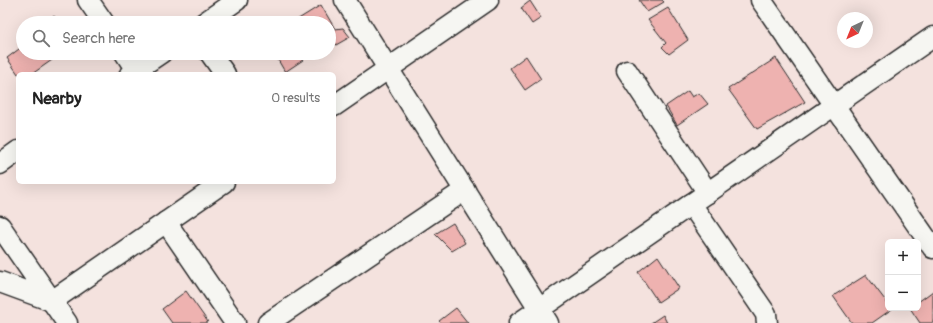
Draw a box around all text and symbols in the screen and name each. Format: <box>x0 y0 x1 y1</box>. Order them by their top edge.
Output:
north arrow <box>837 12 873 48</box>
search box <box>16 16 336 60</box>
icon: search <box>30 27 52 49</box>
text: Search here <box>62 29 135 48</box>
text: Nearby <box>32 88 81 109</box>
text: 0 results <box>271 90 320 106</box>
map controls <box>885 239 921 311</box>
button: + <box>885 239 921 275</box>
button: − <box>885 275 921 311</box>

